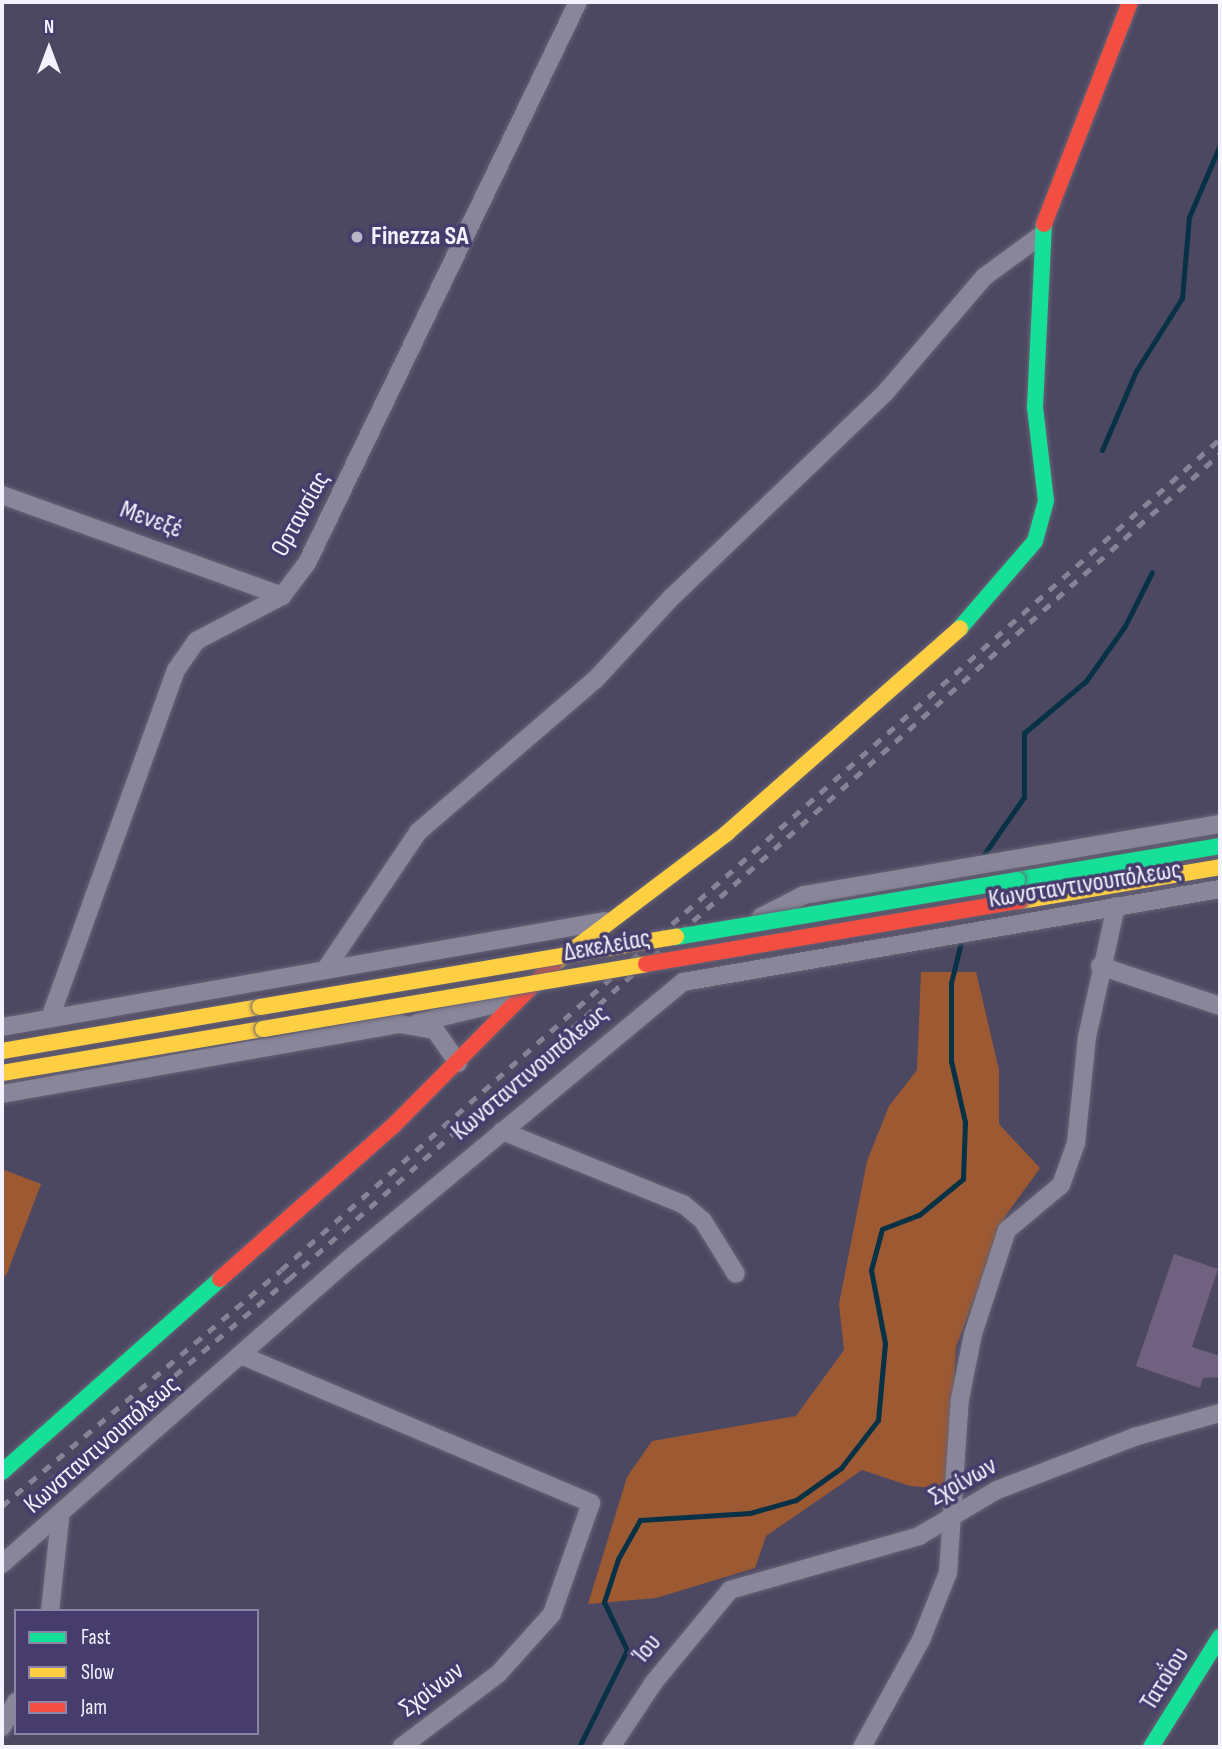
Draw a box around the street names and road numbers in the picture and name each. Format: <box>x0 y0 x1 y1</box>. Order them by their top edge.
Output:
street label: Ορτανσίας <box>265 466 337 562</box>
street label: Μενεξέ <box>116 494 186 546</box>
street label: Κωνσταντινουπόλεως <box>986 854 1184 916</box>
street label: Δεκελείας <box>561 923 653 969</box>
street label: Κωνσταντινουπόλεως <box>445 998 615 1148</box>
street label: Κωνσταντινουπόλεως <box>18 1369 186 1521</box>
street label: Σχοίνων <box>924 1451 1002 1513</box>
street label: Ίου <box>626 1628 668 1670</box>
street label: Τατοΐου <box>1134 1642 1196 1716</box>
street label: Σχοίνων <box>394 1656 470 1724</box>

